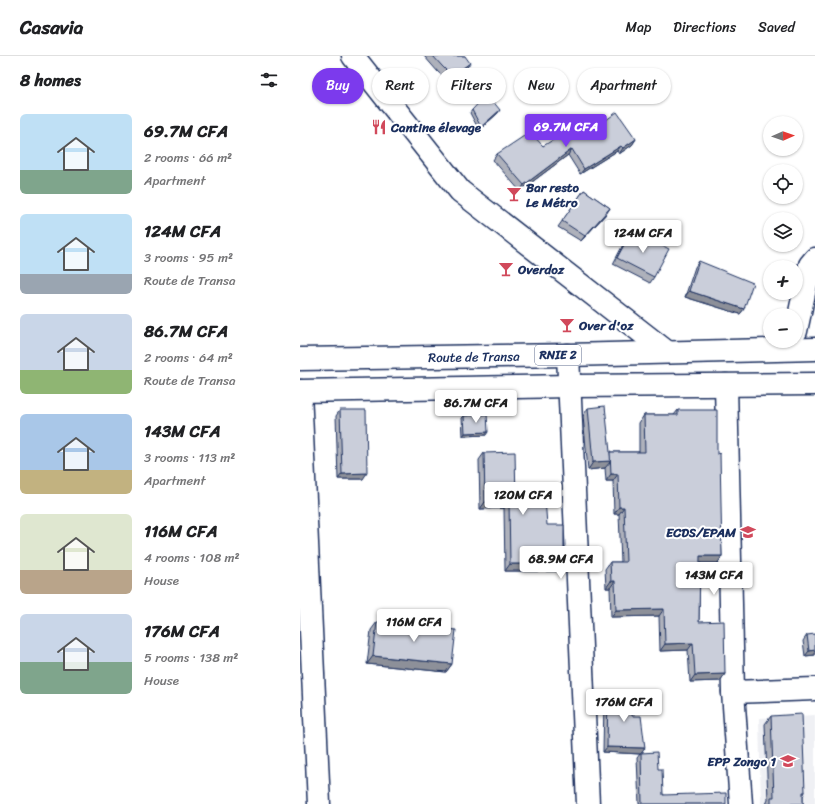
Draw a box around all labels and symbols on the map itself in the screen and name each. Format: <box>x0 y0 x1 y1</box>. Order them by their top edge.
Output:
pin: 69.7M CFA <box>520 114 612 148</box>
place label: Cantine élevage <box>390 116 482 139</box>
north arrow <box>763 116 803 156</box>
restaurant icon: Cantine élevage <box>370 118 388 136</box>
place label: Bar resto Le Métro <box>526 176 579 214</box>
bar icon: Bar resto Le Métro <box>505 185 523 203</box>
pin: 124M CFA <box>602 220 684 254</box>
place label: Overdoz <box>517 258 565 281</box>
bar icon: Overdoz <box>497 260 515 278</box>
place label: Over d'oz <box>578 314 634 337</box>
bar icon: Over d'oz <box>558 316 576 334</box>
street label: Route de Transa <box>428 344 520 369</box>
road number: RNIE 2 <box>535 345 581 365</box>
pin: 86.7M CFA <box>430 390 522 424</box>
pin: 120M CFA <box>482 482 564 516</box>
place label: ECDS/EPAM <box>666 521 737 544</box>
school or university icon: ECDS/EPAM <box>739 523 757 541</box>
pin: 68.9M CFA <box>515 546 607 580</box>
pin: 143M CFA <box>673 562 755 596</box>
pin: 116M CFA <box>373 609 455 643</box>
pin: 176M CFA <box>583 689 665 723</box>
place label: EPP Zongo 1 <box>707 750 776 773</box>
school or university icon: EPP Zongo 1 <box>779 752 797 770</box>

